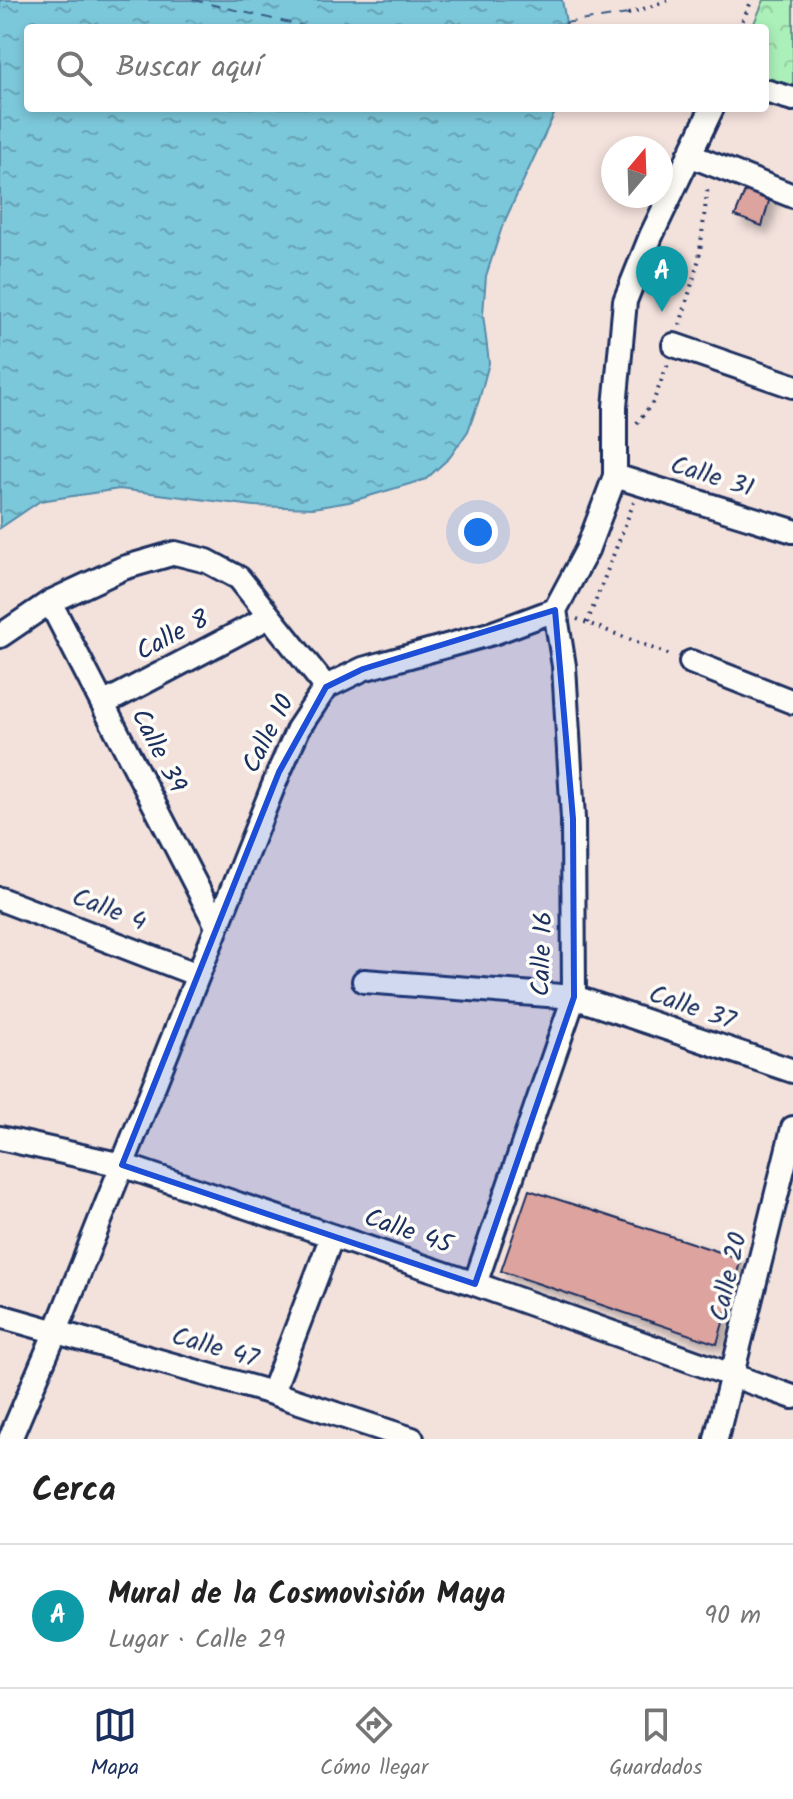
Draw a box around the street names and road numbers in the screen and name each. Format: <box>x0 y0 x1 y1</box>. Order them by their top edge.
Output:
street label: Calle 31 <box>665 444 759 510</box>
street label: Calle 8 <box>129 599 218 673</box>
street label: Calle 10 <box>231 687 307 781</box>
street label: Calle 39 <box>119 701 197 801</box>
street label: Calle 4 <box>66 877 152 943</box>
street label: Calle 16 <box>521 911 565 997</box>
street label: Calle 37 <box>643 974 742 1043</box>
street label: Calle 45 <box>358 1197 460 1267</box>
street label: Calle 20 <box>698 1228 760 1326</box>
street label: Calle 47 <box>166 1316 265 1381</box>

